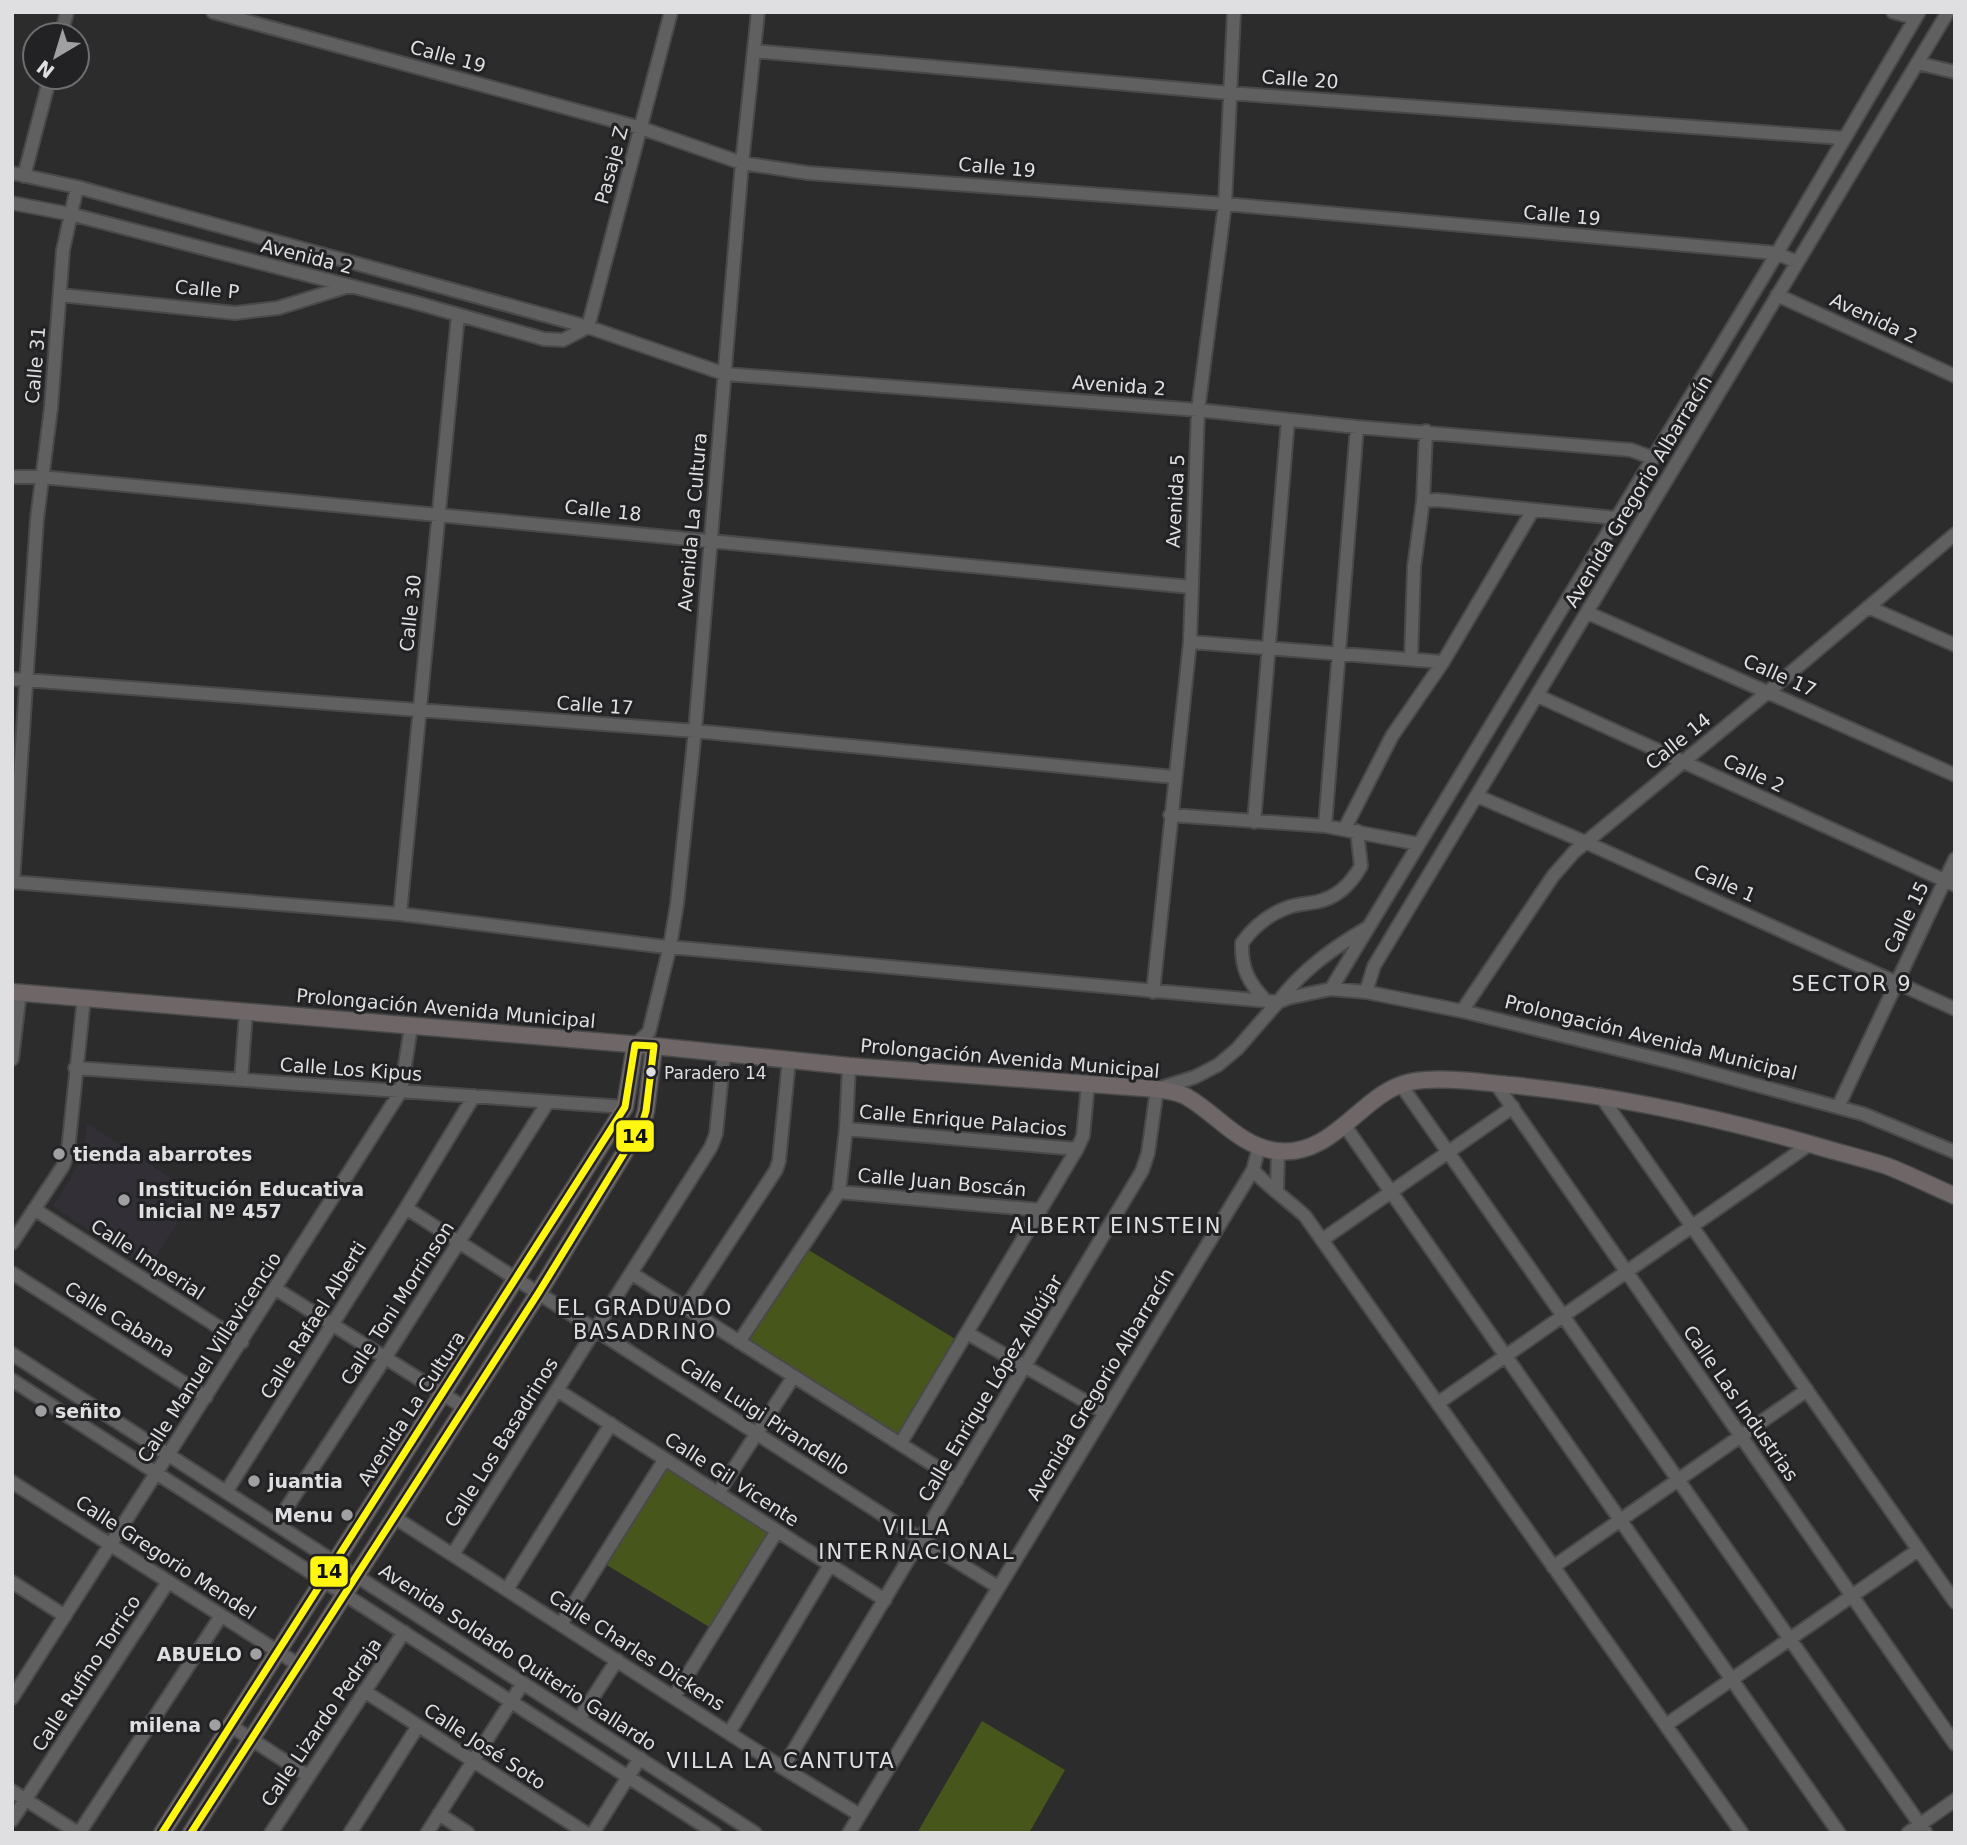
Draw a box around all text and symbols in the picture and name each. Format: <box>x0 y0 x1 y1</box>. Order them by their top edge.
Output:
north arrow <box>21 21 91 91</box>
street label: Calle 19 <box>408 35 488 77</box>
text: N <box>32 56 59 83</box>
street label: Calle 20 <box>1261 65 1339 93</box>
street label: Pasaje Z <box>590 124 632 206</box>
street label: Calle 19 <box>958 153 1036 181</box>
street label: Calle 19 <box>1523 201 1601 229</box>
street label: Avenida 2 <box>259 234 355 278</box>
street label: Calle P <box>174 275 240 303</box>
street label: Avenida 2 <box>1827 288 1921 348</box>
street label: Calle 31 <box>21 326 49 404</box>
street label: Avenida 2 <box>1071 371 1167 399</box>
street label: Avenida Gregorio Albarracín <box>1560 371 1716 611</box>
street label: Avenida La Cultura <box>673 432 711 612</box>
street label: Avenida 5 <box>1162 453 1188 549</box>
street label: Calle 18 <box>563 495 643 525</box>
street label: Calle 30 <box>395 573 425 653</box>
street label: Calle 17 <box>1740 649 1820 701</box>
street label: Calle 17 <box>556 691 634 719</box>
street label: Calle 14 <box>1641 708 1715 774</box>
street label: Calle 2 <box>1720 749 1788 797</box>
street label: Calle 1 <box>1691 860 1759 906</box>
street label: Calle 15 <box>1879 877 1933 957</box>
district label: SECTOR 9 <box>1791 972 1913 996</box>
street label: Prolongación Avenida Municipal <box>295 984 597 1032</box>
street label: Prolongación Avenida Municipal <box>1503 990 1799 1084</box>
street label: Prolongación Avenida Municipal <box>859 1034 1161 1082</box>
street label: Calle Los Kipus <box>279 1053 423 1085</box>
place label: Paradero 14 <box>664 1063 767 1083</box>
marker: Paradero 14 <box>644 1065 658 1079</box>
street label: Calle Enrique Palacios <box>858 1100 1068 1140</box>
line badge: 14 <box>615 1119 655 1153</box>
text: 14 <box>622 1125 648 1147</box>
place label: tienda abarrotes <box>73 1143 252 1165</box>
marker: tienda abarrotes <box>51 1146 67 1162</box>
street label: Calle Juan Boscán <box>857 1164 1027 1200</box>
place label: Institución Educativa Inicial Nº 457 <box>138 1178 364 1222</box>
marker: Institución Educativa Inicial Nº 457 <box>116 1192 132 1208</box>
street label: Calle Imperial <box>87 1214 209 1304</box>
district label: ALBERT EINSTEIN <box>1010 1214 1222 1238</box>
street label: Calle Toni Morrinson <box>336 1217 458 1389</box>
street label: Calle Rafael Alberti <box>256 1237 370 1403</box>
street label: Calle Manuel Villavicencio <box>133 1248 285 1466</box>
street label: Avenida Gregorio Albarracín <box>1022 1264 1178 1504</box>
street label: Calle Enrique López Albújar <box>913 1270 1067 1505</box>
street label: Calle Cabana <box>61 1276 179 1362</box>
district label: EL GRADUADO BASADRINO <box>557 1296 733 1344</box>
street label: Calle Las Industrias <box>1679 1321 1803 1485</box>
street label: Avenida La Cultura <box>353 1327 469 1489</box>
street label: Calle Los Basadrinos <box>440 1353 562 1531</box>
street label: Calle Luigi Pirandello <box>676 1353 854 1479</box>
place label: señito <box>55 1400 121 1422</box>
marker: señito <box>33 1403 49 1419</box>
street label: Calle Gil Vicente <box>661 1427 803 1531</box>
place label: juantia <box>267 1470 343 1492</box>
marker: juantia <box>246 1473 262 1489</box>
street label: Calle Gregorio Mendel <box>72 1490 260 1624</box>
place label: Menu <box>274 1504 333 1526</box>
marker: Menu <box>339 1507 355 1523</box>
district label: VILLA INTERNACIONAL <box>818 1516 1016 1564</box>
line badge: 14 <box>309 1555 349 1588</box>
street label: Avenida Soldado Quiterio Gallardo <box>375 1559 661 1755</box>
text: 14 <box>316 1560 342 1582</box>
street label: Calle Charles Dickens <box>545 1585 729 1715</box>
street label: Calle Rufino Torrico <box>27 1591 145 1755</box>
street label: Calle Lizardo Pedraja <box>256 1633 386 1811</box>
place label: ABUELO <box>157 1643 242 1665</box>
marker: ABUELO <box>248 1646 264 1662</box>
street label: Calle José Soto <box>420 1698 550 1794</box>
place label: milena <box>129 1714 201 1736</box>
marker: milena <box>207 1717 223 1733</box>
district label: VILLA LA CANTUTA <box>666 1749 896 1773</box>

